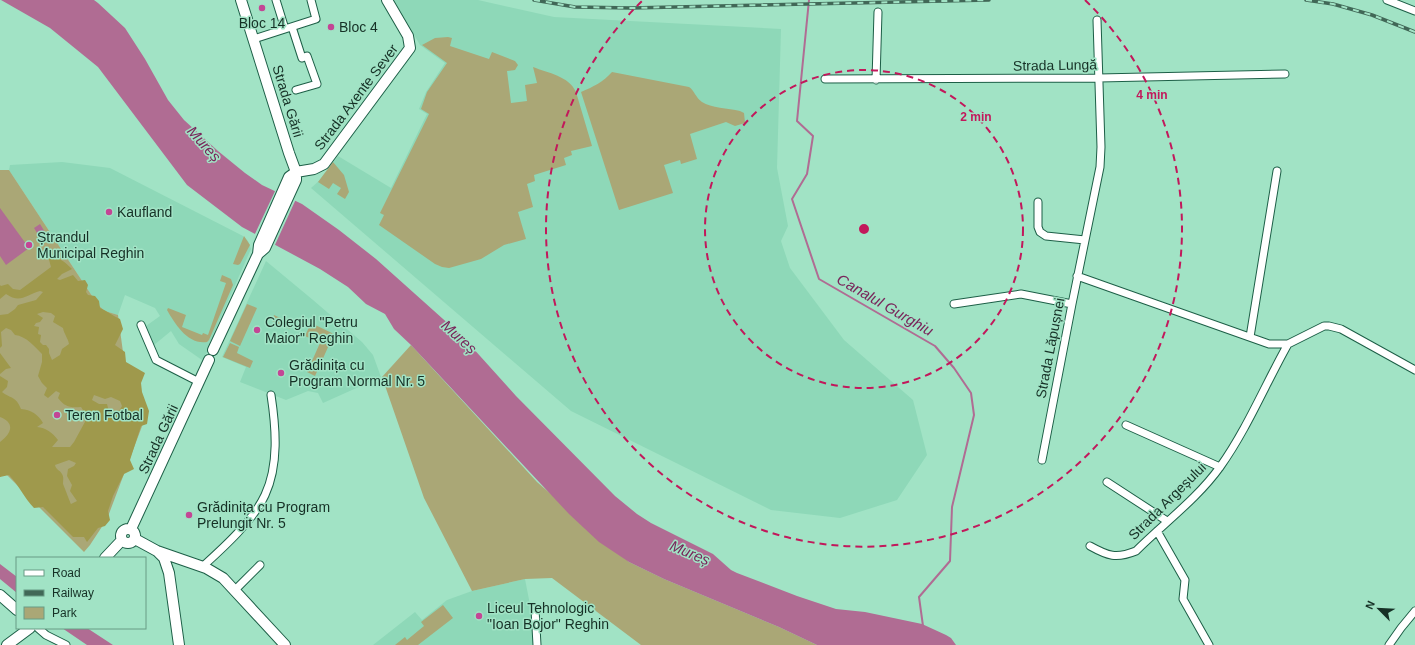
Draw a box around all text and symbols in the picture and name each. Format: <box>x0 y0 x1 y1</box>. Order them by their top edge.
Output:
marker: Bloc 14 <box>257 3 267 13</box>
place label: Bloc 14 <box>239 15 286 31</box>
place label: Bloc 4 <box>339 19 378 35</box>
marker: Bloc 4 <box>326 22 336 32</box>
street label: Strada Axente Sever <box>311 41 401 153</box>
street label: Strada Lungă <box>1013 56 1097 74</box>
street label: Strada Gării <box>269 63 307 139</box>
text: 4 min <box>1136 88 1168 102</box>
text: 2 min <box>960 110 992 124</box>
water label: Mureș <box>184 122 225 165</box>
place label: Kaufland <box>117 204 172 220</box>
marker: Kaufland <box>104 207 114 217</box>
centre of rings <box>857 222 871 236</box>
place label: Ștrandul Municipal Reghin <box>37 229 144 261</box>
marker: Ștrandul Municipal Reghin <box>24 240 34 250</box>
water label: Canalul Gurghiu <box>834 270 937 339</box>
street label: Strada Lăpușnei <box>1032 296 1068 400</box>
place label: Colegiul "Petru Maior" Reghin <box>265 314 358 346</box>
water label: Mureș <box>438 316 481 357</box>
marker: Colegiul "Petru Maior" Reghin <box>252 325 262 335</box>
place label: Grădinița cu Program Normal Nr. 5 <box>289 357 425 389</box>
marker: Grădinița cu Program Normal Nr. 5 <box>276 368 286 378</box>
street label: Strada Gării <box>135 402 181 476</box>
place label: Teren Fotbal <box>65 407 143 423</box>
marker: Teren Fotbal <box>52 410 62 420</box>
street label: Strada Argeșului <box>1125 459 1209 543</box>
place label: Grădinița cu Program Prelungit Nr. 5 <box>197 499 330 531</box>
marker: Grădinița cu Program Prelungit Nr. 5 <box>184 510 194 520</box>
water label: Mureș <box>668 537 713 569</box>
legend <box>16 557 146 629</box>
text: Road <box>52 566 81 580</box>
text: Railway <box>52 586 94 600</box>
north arrow <box>1359 589 1399 629</box>
text: N <box>1363 599 1377 611</box>
place label: Liceul Tehnologic "Ioan Bojor" Reghin <box>487 600 609 632</box>
text: Park <box>52 606 78 620</box>
marker: Liceul Tehnologic "Ioan Bojor" Reghin <box>474 611 484 621</box>

